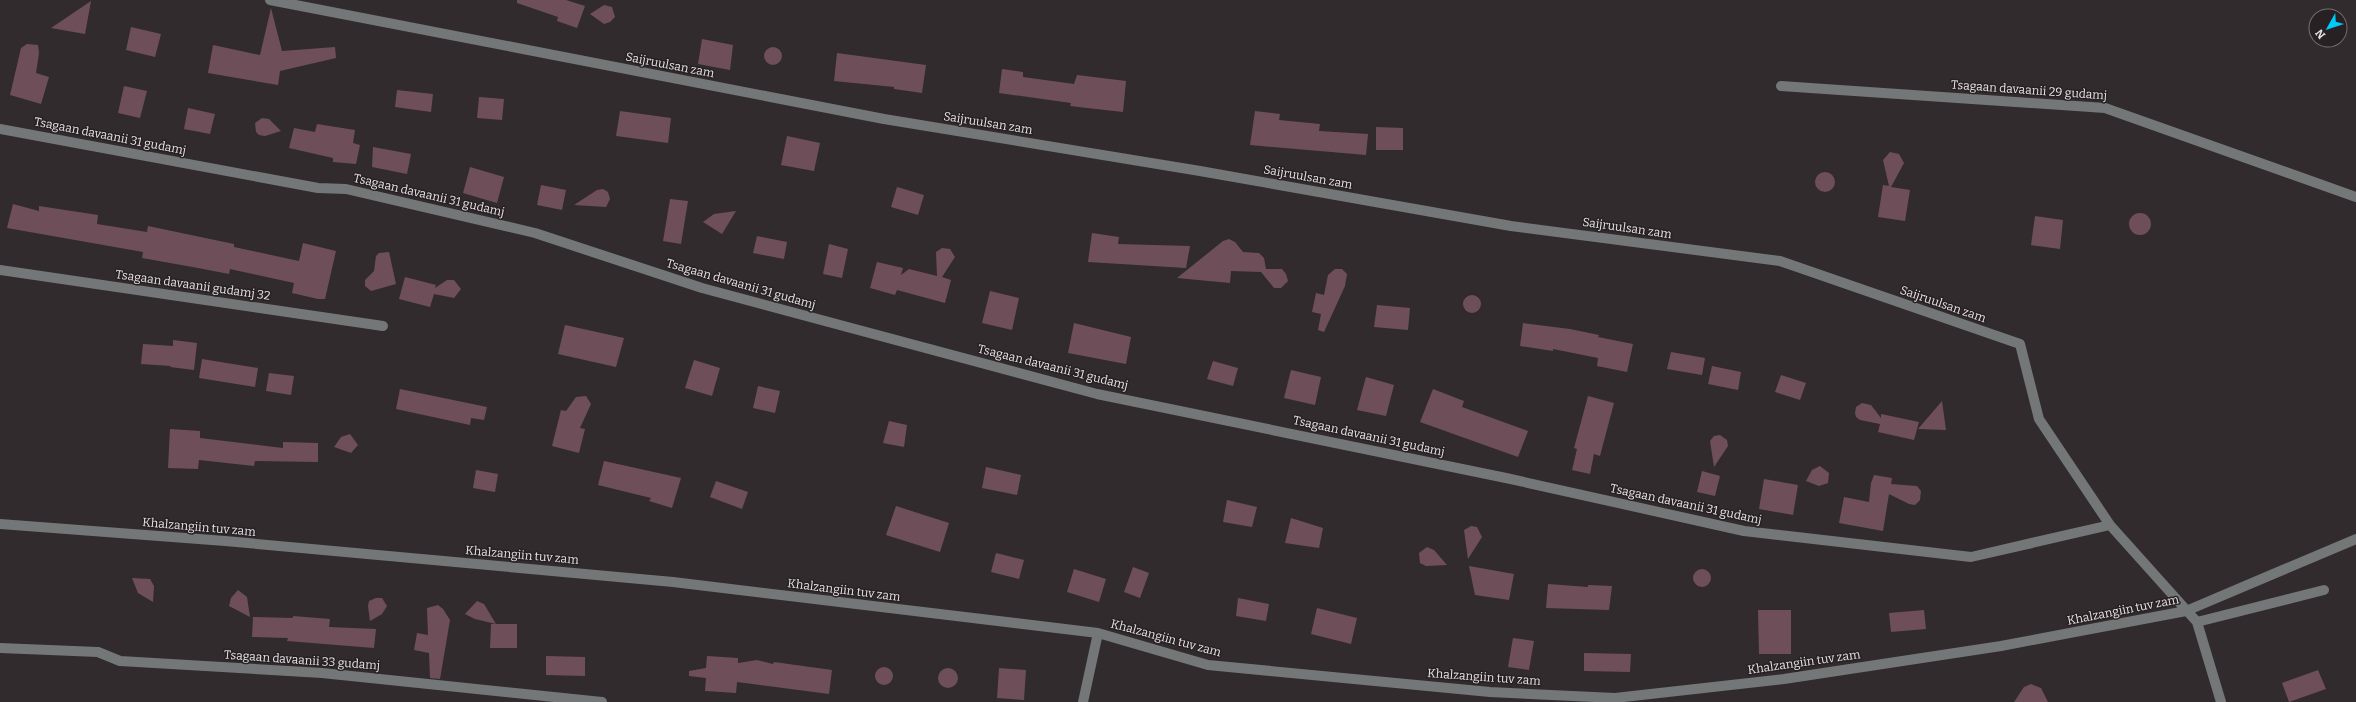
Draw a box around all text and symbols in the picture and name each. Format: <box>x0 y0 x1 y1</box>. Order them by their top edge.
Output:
north arrow <box>2308 8 2348 48</box>
text: N <box>2313 26 2328 41</box>
street label: Saijruulsan zam <box>624 50 716 81</box>
street label: Tsagaan davaanii 29 gudamj <box>1950 78 2108 102</box>
street label: Saijruulsan zam <box>942 109 1034 137</box>
street label: Tsagaan davaanii 31 gudamj <box>33 114 187 158</box>
street label: Saijruulsan zam <box>1262 162 1354 192</box>
street label: Tsagaan davaanii 31 gudamj <box>352 171 506 219</box>
street label: Saijruulsan zam <box>1581 215 1673 241</box>
street label: Tsagaan davaanii 31 gudamj <box>665 256 817 312</box>
street label: Tsagaan davaanii gudamj 32 <box>115 267 271 303</box>
street label: Saijruulsan zam <box>1898 283 1988 325</box>
street label: Tsagaan davaanii 31 gudamj <box>976 342 1130 392</box>
street label: Tsagaan davaanii 31 gudamj <box>1292 413 1446 459</box>
street label: Tsagaan davaanii 31 gudamj <box>1609 481 1763 527</box>
street label: Khalzangiin tuv zam <box>142 515 257 539</box>
street label: Khalzangiin tuv zam <box>465 543 580 567</box>
street label: Khalzangiin tuv zam <box>787 576 902 604</box>
street label: Khalzangiin tuv zam <box>2066 592 2181 628</box>
street label: Khalzangiin tuv zam <box>1109 617 1223 660</box>
street label: Khalzangiin tuv zam <box>1747 647 1862 677</box>
street label: Tsagaan davaanii 33 gudamj <box>224 648 380 672</box>
street label: Khalzangiin tuv zam <box>1427 666 1542 688</box>

